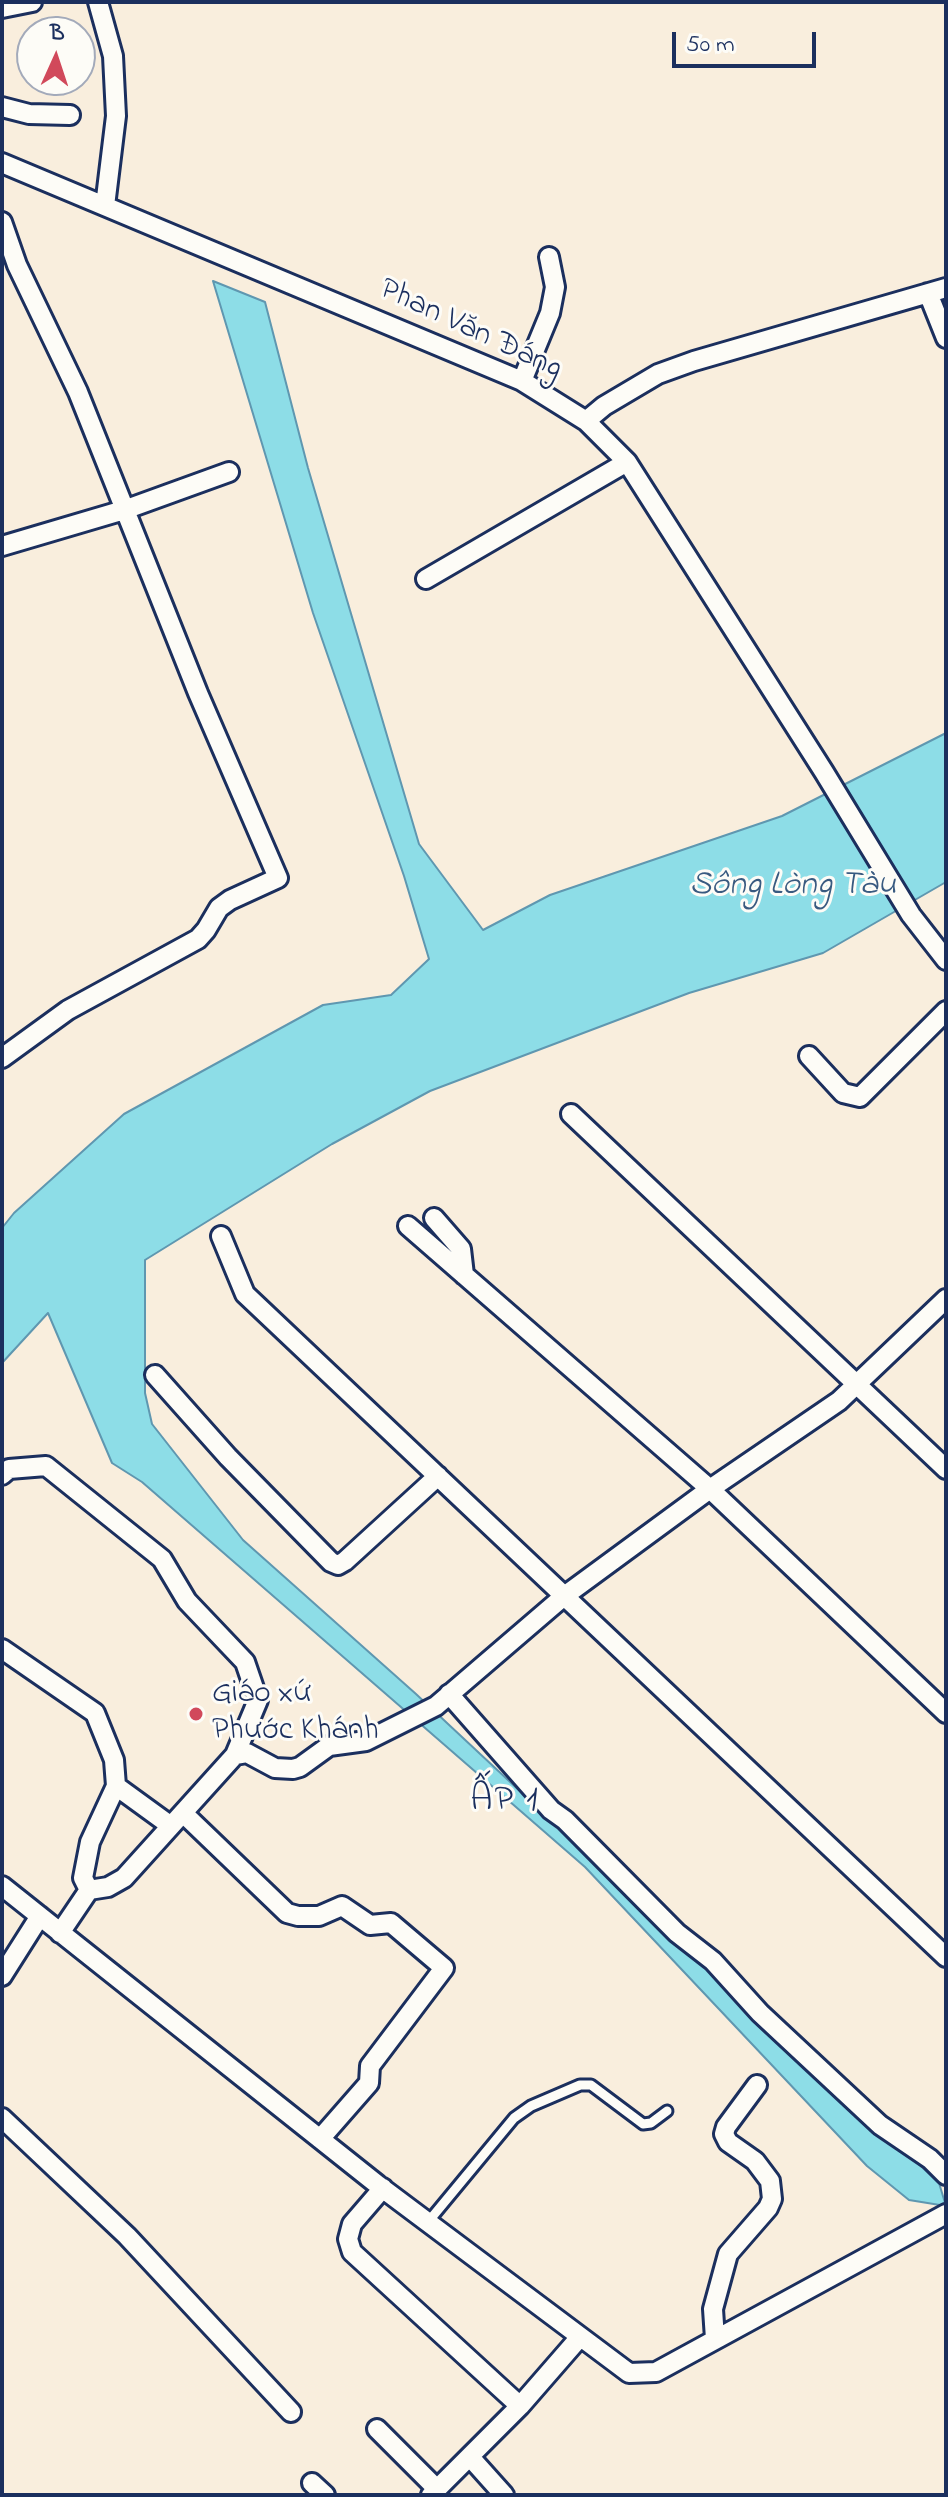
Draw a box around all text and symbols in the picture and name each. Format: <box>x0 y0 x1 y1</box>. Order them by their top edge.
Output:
north arrow <box>16 16 96 96</box>
scale bar <box>676 16 820 66</box>
text: B <box>49 18 65 50</box>
text: 50 m <box>686 28 735 63</box>
street label: Phan Văn Đáng <box>372 272 568 390</box>
water label: Sông Lòng Tàu <box>690 867 896 907</box>
place label: Giáo xứ Phước Khánh <box>212 1677 379 1752</box>
marker: Giáo xứ Phước Khánh <box>187 1705 205 1723</box>
district label: ẤP 1 <box>470 1781 540 1825</box>

